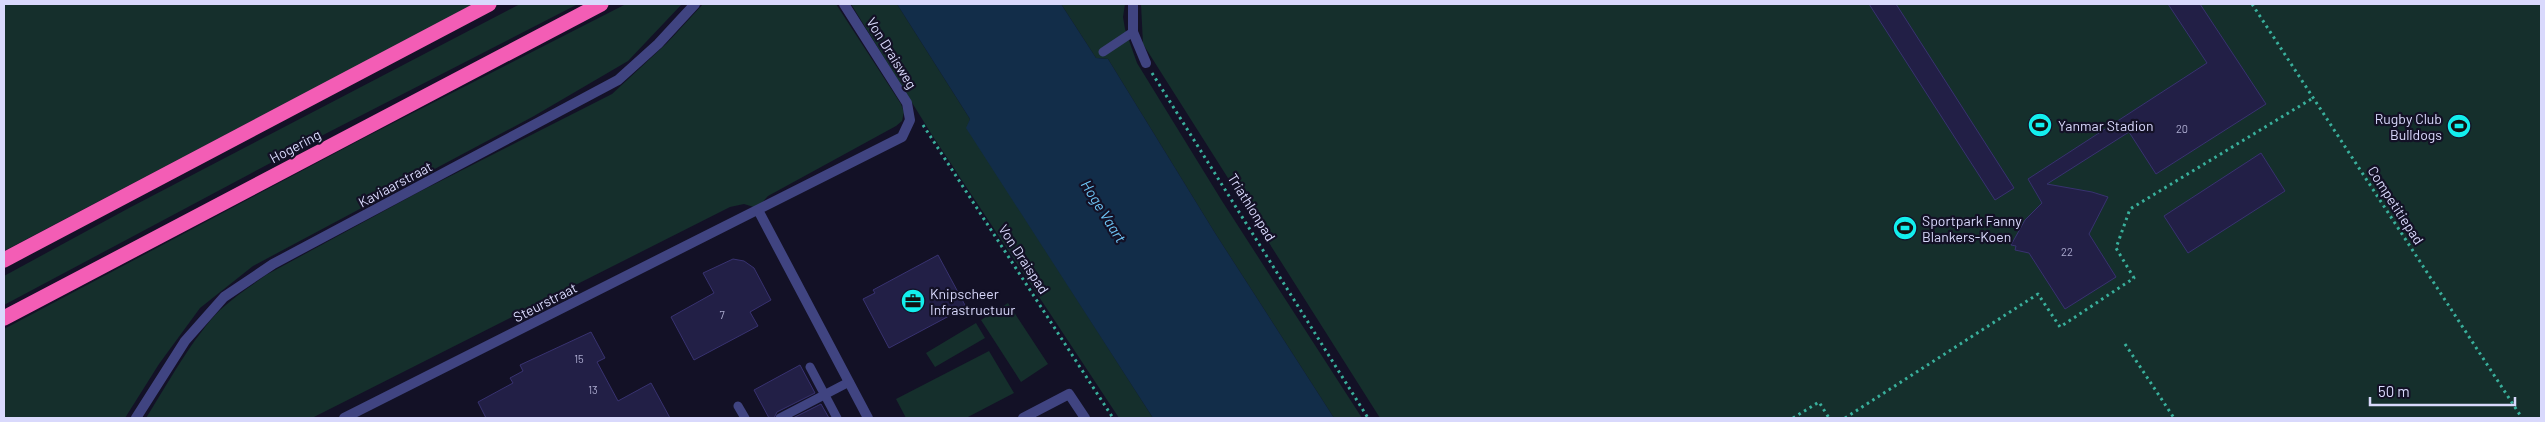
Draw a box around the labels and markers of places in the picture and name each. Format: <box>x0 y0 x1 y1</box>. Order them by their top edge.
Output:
place label: Rugby Club Bulldogs <box>2375 110 2442 143</box>
sports icon: Yanmar Stadion <box>2027 112 2053 138</box>
sports icon: Rugby Club Bulldogs <box>2446 113 2472 139</box>
place label: Yanmar Stadion <box>2058 117 2153 134</box>
place label: Sportpark Fanny Blankers-Koen <box>1922 212 2022 245</box>
sports icon: Sportpark Fanny Blankers-Koen <box>1892 215 1918 241</box>
place label: Knipscheer Infrastructuur <box>930 285 1015 318</box>
office icon: Knipscheer Infrastructuur <box>900 288 926 314</box>

